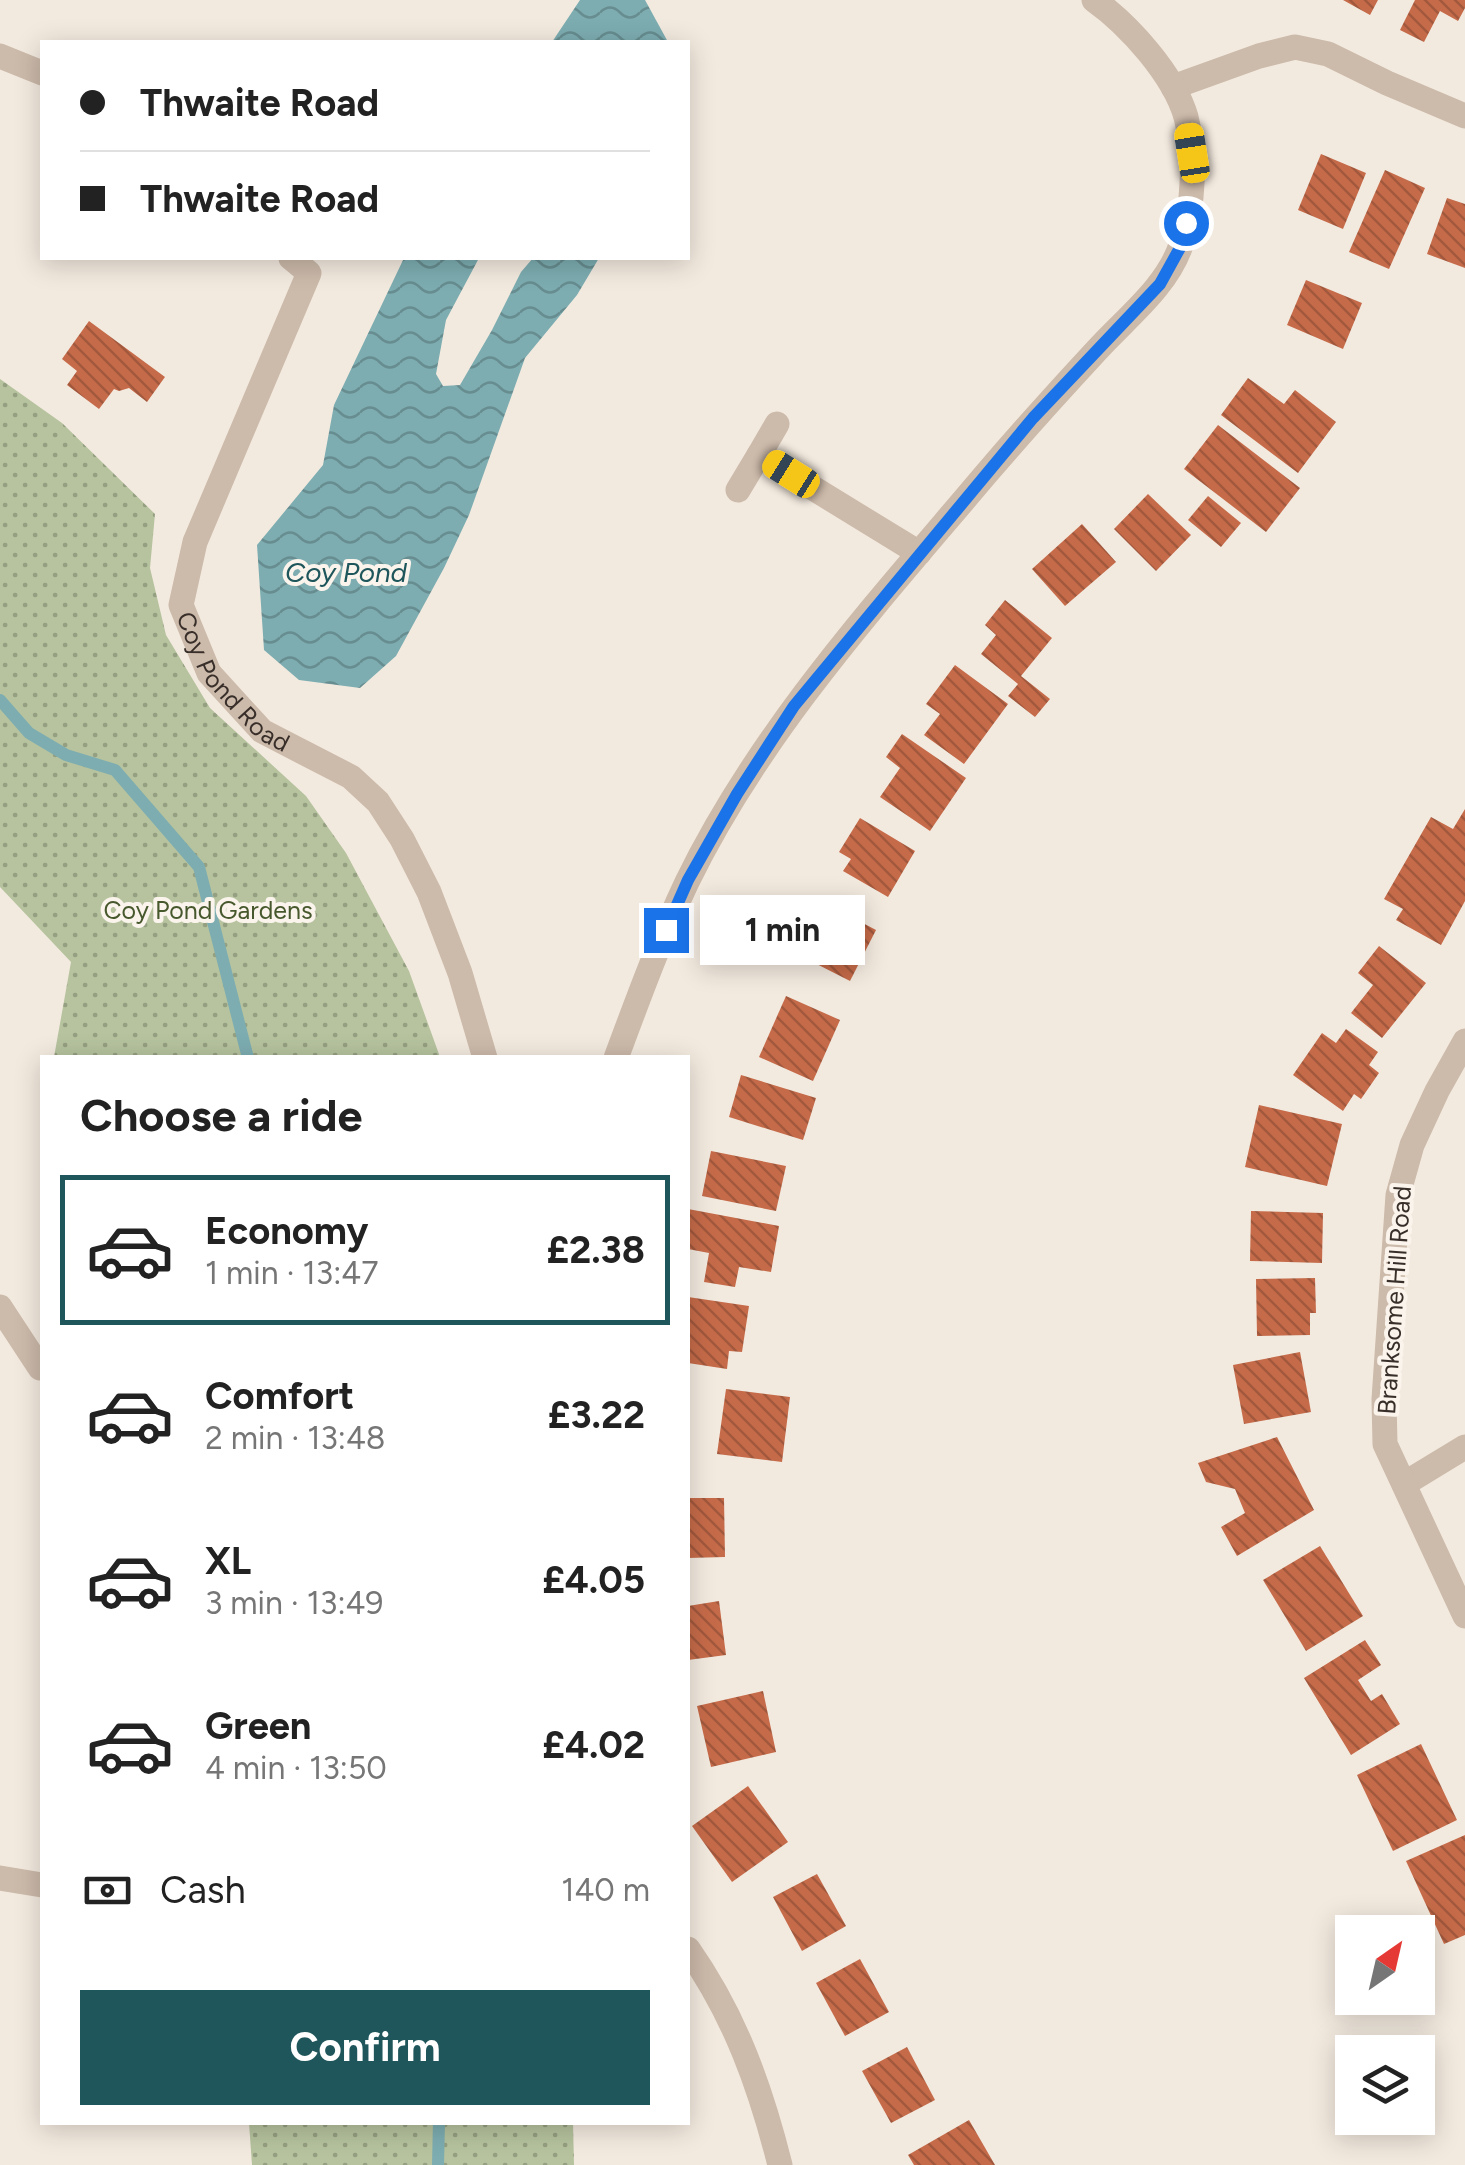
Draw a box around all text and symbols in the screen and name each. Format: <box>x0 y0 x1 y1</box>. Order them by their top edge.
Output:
text: Thwaite Road <box>140 80 379 126</box>
car <box>1172 121 1212 185</box>
text: Thwaite Road <box>140 176 379 222</box>
route start <box>1164 201 1209 246</box>
car <box>758 445 824 503</box>
water label: Coy Pond <box>285 555 408 589</box>
street label: Coy Pond Road <box>170 607 295 758</box>
park label: Coy Pond Gardens <box>103 895 313 925</box>
callout: 1 min <box>701 895 866 965</box>
route end <box>644 908 689 953</box>
text: 1 min <box>745 911 820 949</box>
text: Choose a ride <box>80 1088 362 1142</box>
street label: Branksome Hill Road <box>1371 1185 1417 1415</box>
icon: car <box>85 1205 175 1295</box>
text: Economy <box>205 1208 368 1254</box>
text: £2.38 <box>547 1227 645 1273</box>
text: 1 min · 13:47 <box>205 1254 378 1292</box>
icon: car <box>85 1370 175 1460</box>
text: Comfort <box>205 1373 354 1419</box>
text: £3.22 <box>548 1392 645 1438</box>
text: 2 min · 13:48 <box>205 1419 385 1457</box>
icon: car <box>85 1535 175 1625</box>
text: XL <box>205 1538 251 1584</box>
text: £4.05 <box>542 1557 645 1603</box>
text: 3 min · 13:49 <box>205 1584 383 1622</box>
icon: car <box>85 1700 175 1790</box>
text: Green <box>205 1703 311 1749</box>
text: £4.02 <box>542 1722 645 1768</box>
text: 4 min · 13:50 <box>205 1749 387 1787</box>
icon: cash <box>80 1863 135 1918</box>
text: Cash <box>160 1867 246 1913</box>
text: 140 m <box>561 1871 650 1909</box>
north arrow <box>1335 1915 1435 2015</box>
map controls <box>1335 1915 1435 2135</box>
button: Confirm <box>80 1990 650 2105</box>
button: layers <box>1335 2035 1435 2135</box>

